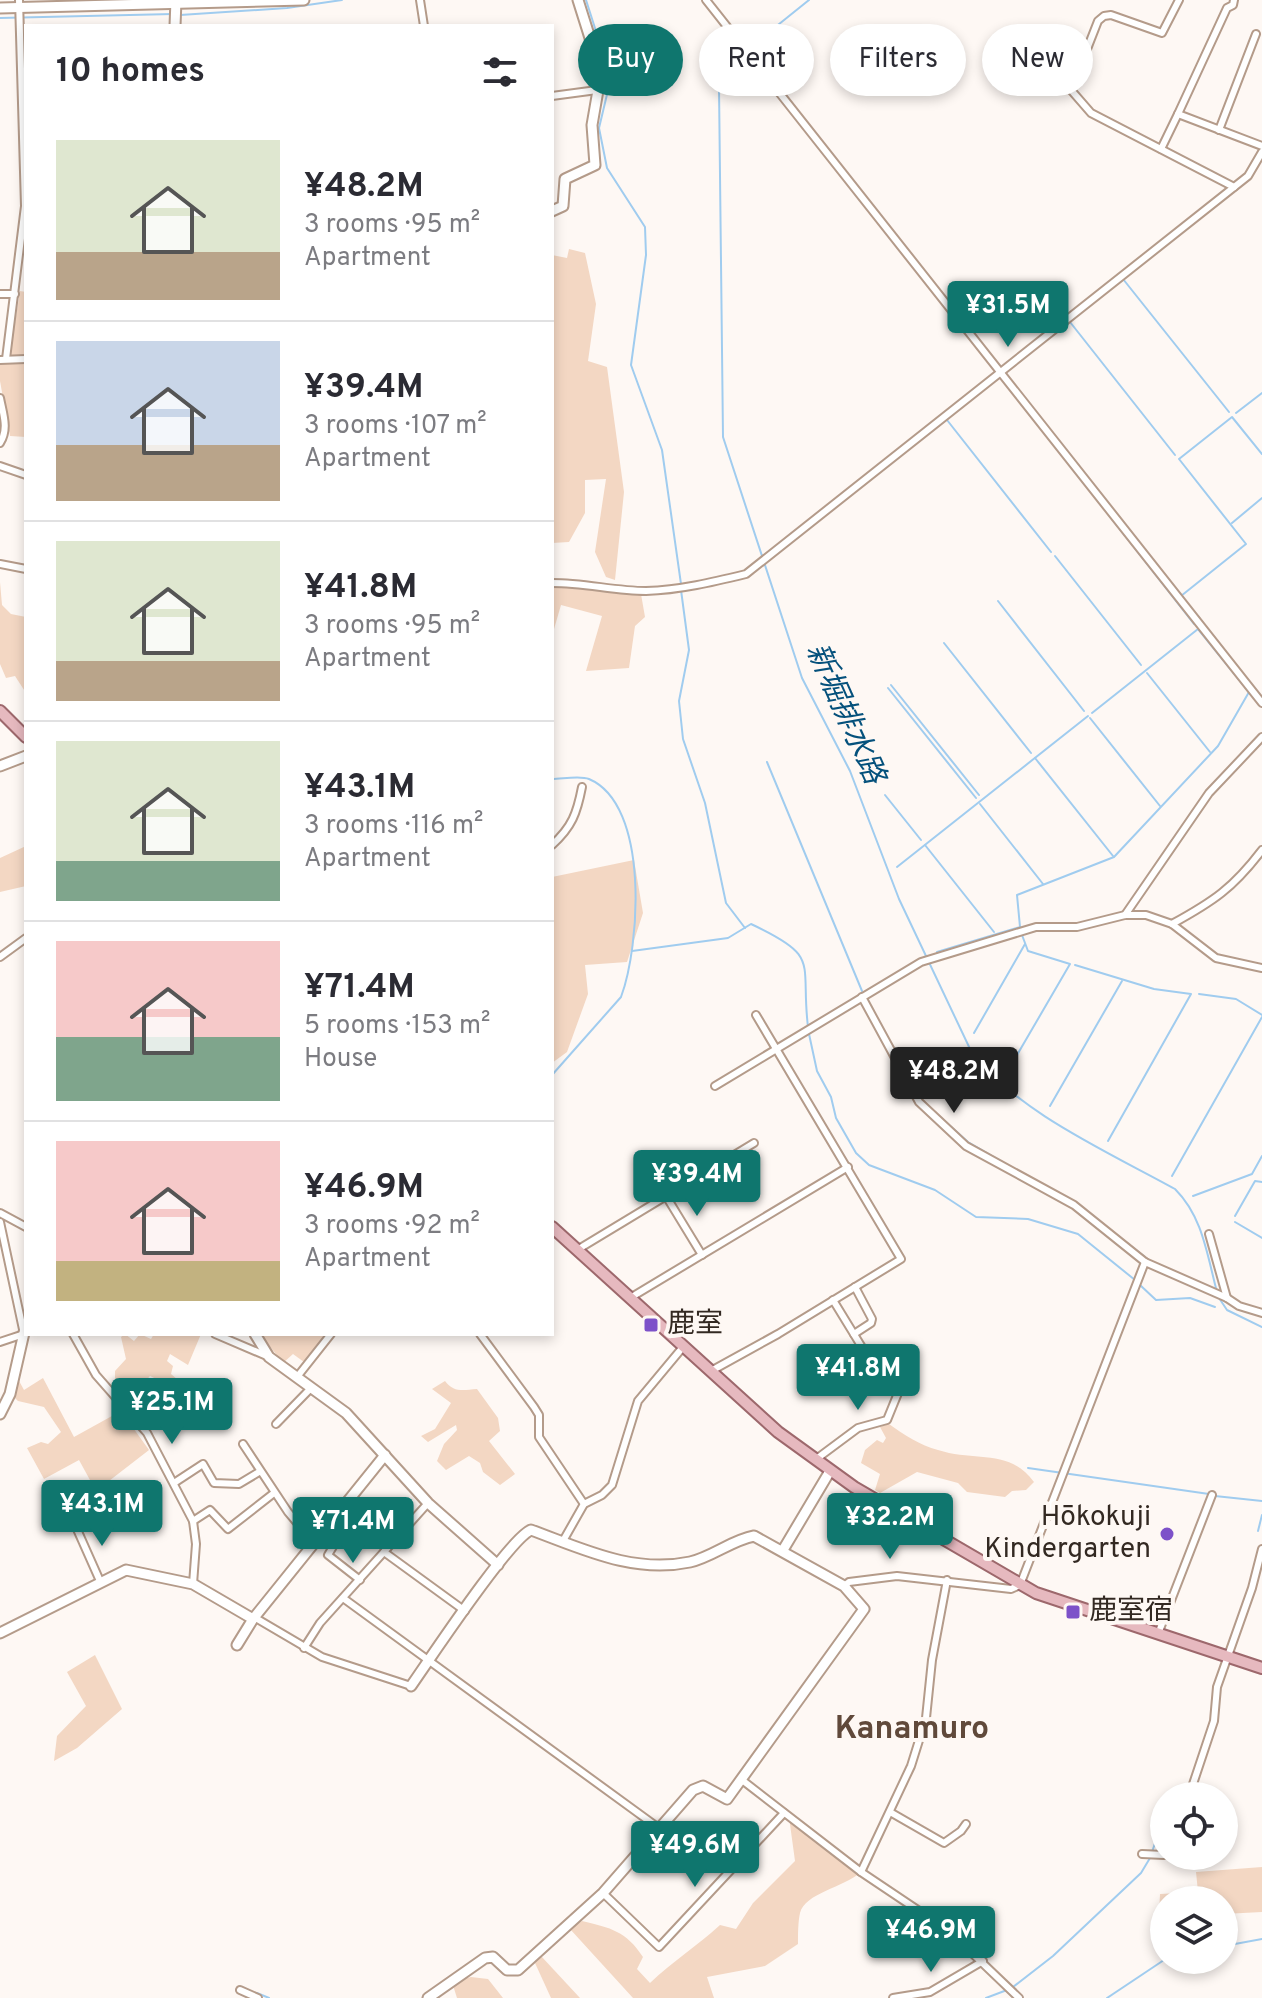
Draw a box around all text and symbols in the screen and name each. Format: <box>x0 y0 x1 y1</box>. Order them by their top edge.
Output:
chip: Buy <box>578 24 683 96</box>
chip: Rent <box>699 24 814 96</box>
chip: Filters <box>830 24 966 96</box>
chip: New <box>982 24 1093 96</box>
icon: filters <box>478 50 522 94</box>
text: 10 homes <box>56 51 205 94</box>
text: ¥48.2M <box>304 166 424 209</box>
icon: home <box>120 172 216 268</box>
text: 3 rooms · 95 m² <box>304 209 480 242</box>
text: Apartment <box>304 242 431 275</box>
pin: ¥31.5M <box>943 281 1073 349</box>
text: ¥31.5M <box>965 290 1051 323</box>
text: ¥39.4M <box>304 367 424 410</box>
icon: home <box>120 373 216 469</box>
text: 3 rooms · 107 m² <box>304 410 487 443</box>
text: Apartment <box>304 443 431 476</box>
text: ¥41.8M <box>304 567 417 610</box>
icon: home <box>120 573 216 669</box>
text: 3 rooms · 95 m² <box>304 610 480 643</box>
water label: 新堀排水路 <box>797 638 893 793</box>
text: Apartment <box>304 643 431 676</box>
text: ¥43.1M <box>304 767 415 810</box>
icon: home <box>120 773 216 869</box>
text: 3 rooms · 116 m² <box>304 810 483 843</box>
text: Apartment <box>304 843 431 876</box>
text: ¥71.4M <box>304 967 415 1010</box>
icon: home <box>120 973 216 1069</box>
text: 5 rooms · 153 m² <box>304 1010 491 1043</box>
text: House <box>304 1043 377 1076</box>
pin: ¥48.2M <box>889 1047 1019 1115</box>
text: ¥48.2M <box>908 1056 1000 1089</box>
pin: ¥39.4M <box>632 1150 762 1218</box>
text: ¥39.4M <box>651 1159 743 1192</box>
text: ¥46.9M <box>304 1167 424 1210</box>
icon: home <box>120 1173 216 1269</box>
text: 3 rooms · 92 m² <box>304 1210 480 1243</box>
text: Apartment <box>304 1243 431 1276</box>
place label: 鹿室 <box>667 1307 723 1343</box>
marker: 鹿室 <box>642 1316 660 1334</box>
pin: ¥41.8M <box>793 1344 923 1412</box>
text: ¥41.8M <box>815 1353 901 1386</box>
pin: ¥25.1M <box>107 1378 237 1446</box>
text: ¥25.1M <box>129 1387 215 1420</box>
pin: ¥43.1M <box>37 1480 167 1548</box>
text: ¥43.1M <box>59 1489 145 1522</box>
pin: ¥32.2M <box>825 1493 955 1561</box>
pin: ¥71.4M <box>288 1497 418 1565</box>
place label: Hōkokuji Kindergarten <box>984 1500 1151 1568</box>
text: ¥32.2M <box>845 1502 935 1535</box>
text: ¥71.4M <box>311 1506 395 1539</box>
marker: Hōkokuji Kindergarten <box>1158 1525 1176 1543</box>
place label: 鹿室宿 <box>1089 1594 1173 1630</box>
marker: 鹿室宿 <box>1064 1603 1082 1621</box>
district label: Kanamuro <box>835 1710 989 1750</box>
map controls <box>1150 1782 1238 1974</box>
button: locate <box>1150 1782 1238 1870</box>
pin: ¥49.6M <box>630 1821 760 1889</box>
text: ¥49.6M <box>649 1830 741 1863</box>
button: layers <box>1150 1886 1238 1974</box>
pin: ¥46.9M <box>866 1906 996 1974</box>
text: ¥46.9M <box>885 1915 977 1948</box>

